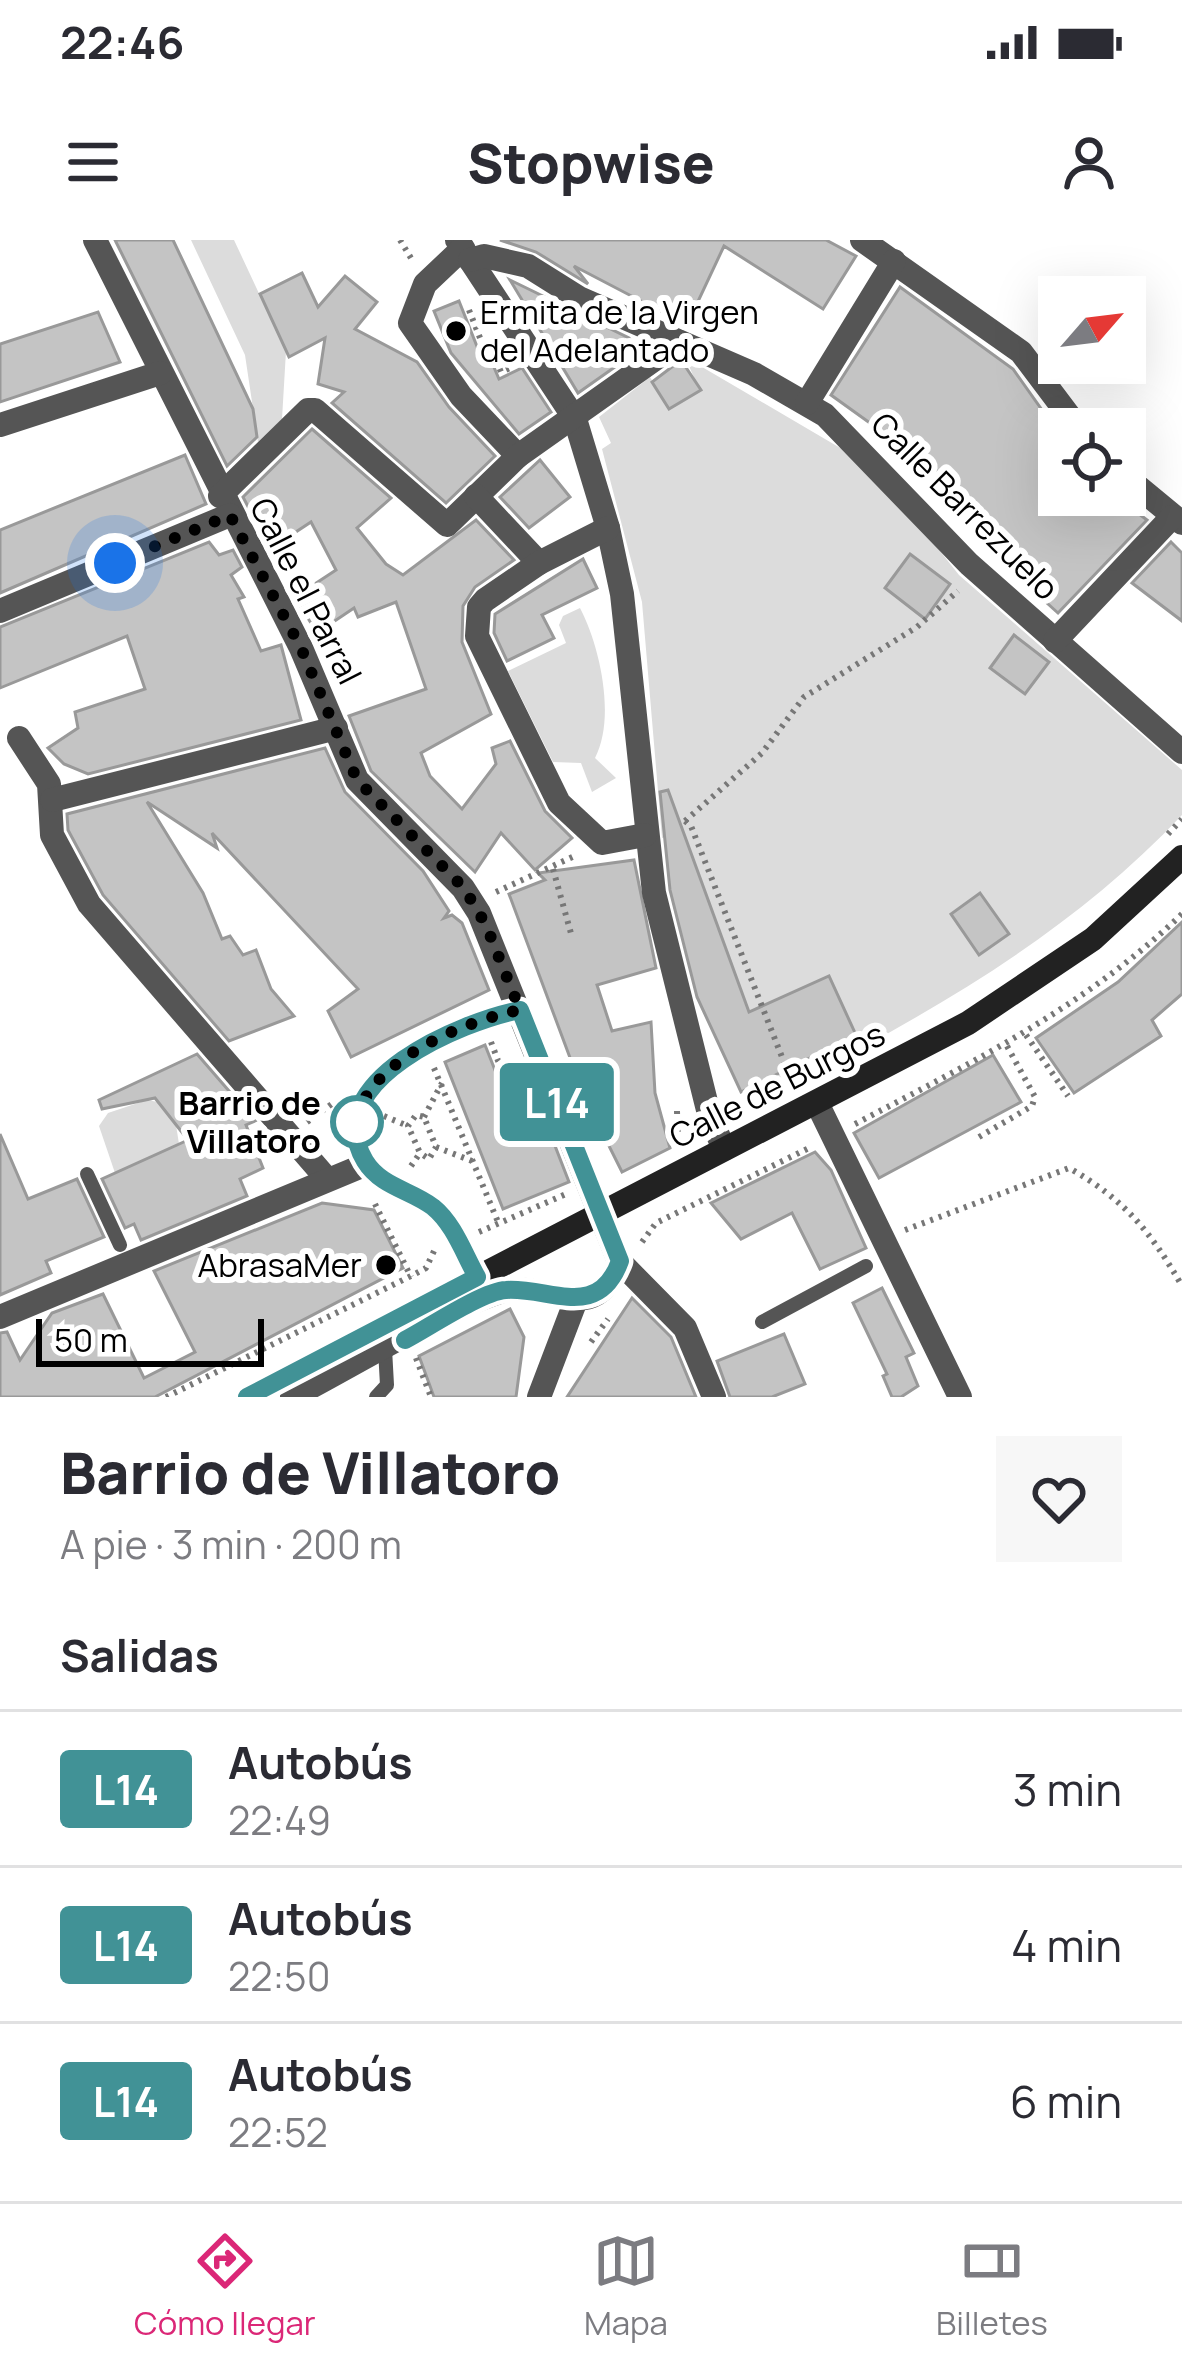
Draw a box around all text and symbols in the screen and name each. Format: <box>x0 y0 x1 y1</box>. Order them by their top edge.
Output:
text: 22:46 <box>60 11 184 73</box>
text: Stopwise <box>467 125 715 199</box>
icon: menu <box>60 129 126 195</box>
icon: person <box>1056 129 1122 195</box>
north arrow <box>1038 276 1146 384</box>
map controls <box>1038 276 1146 516</box>
place label: Ermita de la Virgen del Adelantado <box>480 289 759 372</box>
marker: Ermita de la Virgen del Adelantado <box>443 318 469 344</box>
street label: Calle Barrezuelo <box>862 402 1069 609</box>
button: locate <box>1038 408 1146 516</box>
street label: Calle el Parral <box>240 490 373 692</box>
your location <box>85 533 145 593</box>
street label: Calle de Burgos <box>661 1011 892 1158</box>
line badge: L14 <box>488 1063 626 1141</box>
text: L14 <box>524 1073 590 1131</box>
place label: Barrio de Villatoro <box>178 1080 321 1163</box>
marker: Barrio de Villatoro <box>332 1097 382 1147</box>
place label: AbrasaMer <box>197 1242 362 1287</box>
marker: AbrasaMer <box>373 1252 399 1278</box>
scale bar <box>36 1313 264 1366</box>
text: 50 m <box>54 1317 128 1362</box>
text: Barrio de Villatoro <box>60 1433 560 1511</box>
button: heart <box>996 1436 1122 1562</box>
text: A pie · 3 min · 200 m <box>60 1517 402 1571</box>
text: Salidas <box>60 1624 219 1686</box>
text: Autobús <box>228 1731 413 1793</box>
text: 3 min <box>1013 1758 1122 1820</box>
text: L14 <box>93 1760 159 1818</box>
text: 22:49 <box>228 1793 331 1847</box>
text: Autobús <box>228 1887 413 1949</box>
text: 4 min <box>1011 1914 1122 1976</box>
text: L14 <box>93 1916 159 1974</box>
text: 22:50 <box>228 1949 330 2003</box>
text: Autobús <box>228 2043 413 2105</box>
text: 6 min <box>1010 2070 1122 2132</box>
text: L14 <box>93 2072 159 2130</box>
text: 22:52 <box>228 2105 328 2159</box>
tab: Cómo llegar <box>134 2228 316 2345</box>
tab: Mapa <box>584 2228 668 2345</box>
tab: Billetes <box>936 2228 1048 2345</box>

